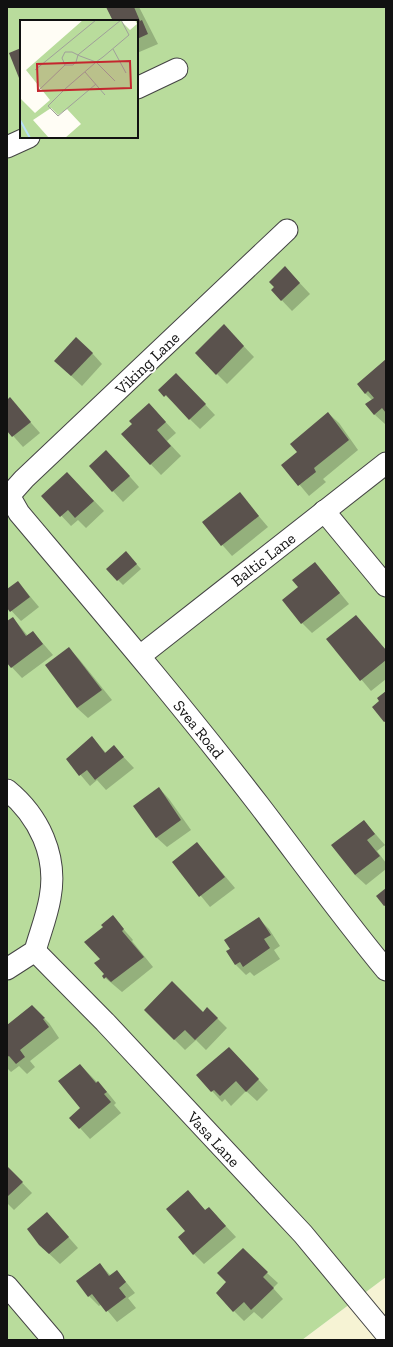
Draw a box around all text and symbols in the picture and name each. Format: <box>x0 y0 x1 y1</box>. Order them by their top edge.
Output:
inset map <box>20 20 138 138</box>
street label: Viking Lane <box>111 328 183 399</box>
street label: Baltic Lane <box>227 528 299 590</box>
street label: Svea Road <box>169 696 228 762</box>
street label: Vasa Lane <box>183 1107 244 1171</box>

